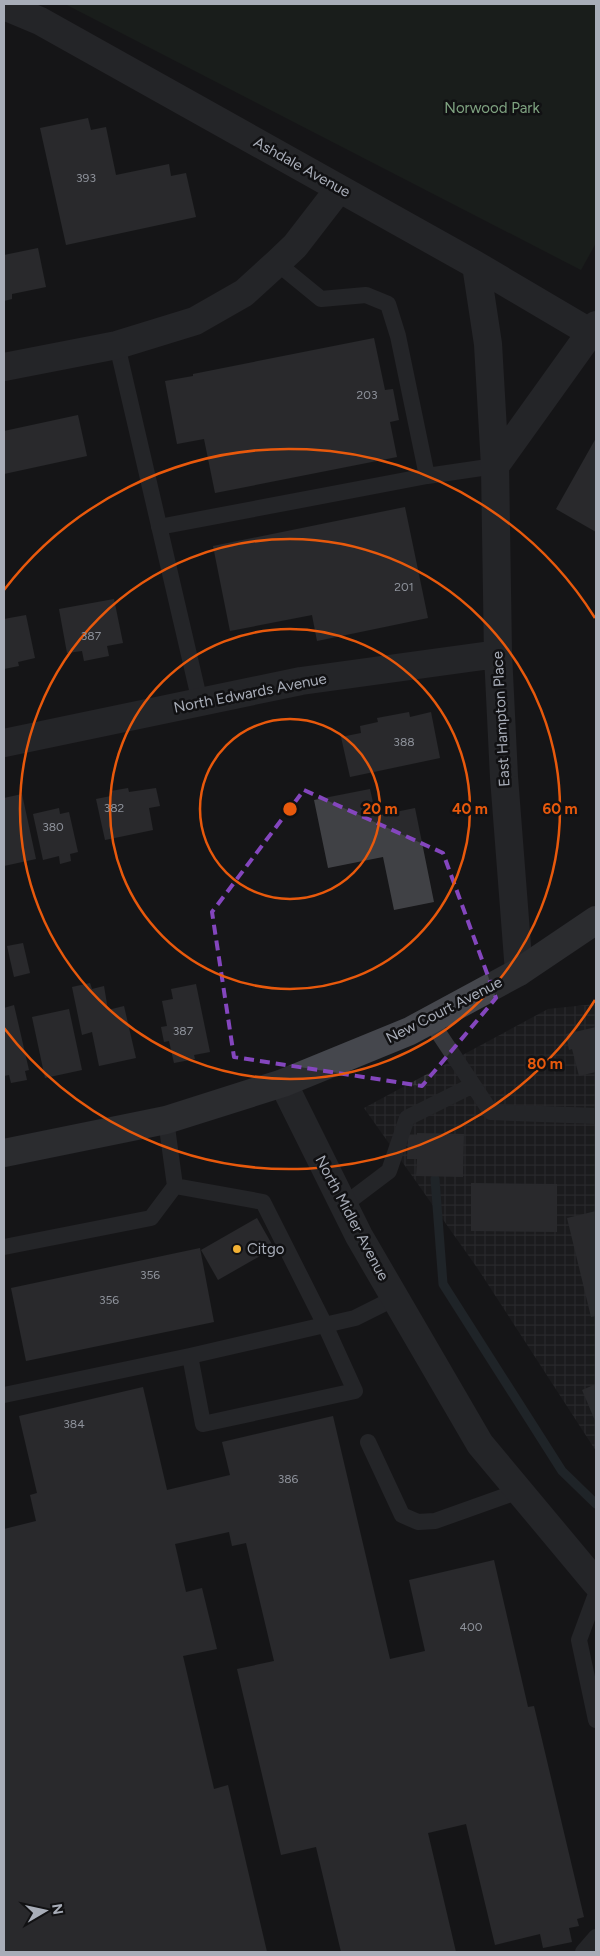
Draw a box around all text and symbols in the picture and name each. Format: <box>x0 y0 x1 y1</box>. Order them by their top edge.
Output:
park label: Norwood Park <box>444 99 540 117</box>
street label: Ashdale Avenue <box>250 133 354 201</box>
house number: 393 <box>76 171 96 185</box>
house number: 203 <box>357 388 377 402</box>
house number: 201 <box>394 580 414 594</box>
house number: 387 <box>81 629 102 643</box>
street label: East Hampton Place <box>488 651 514 787</box>
street label: North Edwards Avenue <box>172 669 328 717</box>
house number: 388 <box>393 735 415 749</box>
centre of rings <box>281 800 299 818</box>
text: 20 m <box>362 800 398 818</box>
text: 40 m <box>452 800 488 818</box>
text: 60 m <box>542 800 578 818</box>
house number: 382 <box>104 801 124 815</box>
house number: 380 <box>42 820 64 834</box>
street label: New Court Avenue <box>383 973 505 1047</box>
house number: 387 <box>173 1024 194 1038</box>
text: 80 m <box>527 1055 563 1073</box>
street label: North Midler Avenue <box>311 1152 393 1284</box>
place label: Citgo <box>247 1240 285 1258</box>
marker: Citgo <box>231 1243 243 1255</box>
house number: 356 <box>140 1268 160 1282</box>
house number: 356 <box>99 1293 119 1307</box>
house number: 384 <box>63 1417 85 1431</box>
house number: 386 <box>278 1472 299 1486</box>
house number: 400 <box>460 1620 483 1634</box>
north arrow <box>20 1886 70 1936</box>
text: N <box>48 1902 67 1916</box>

